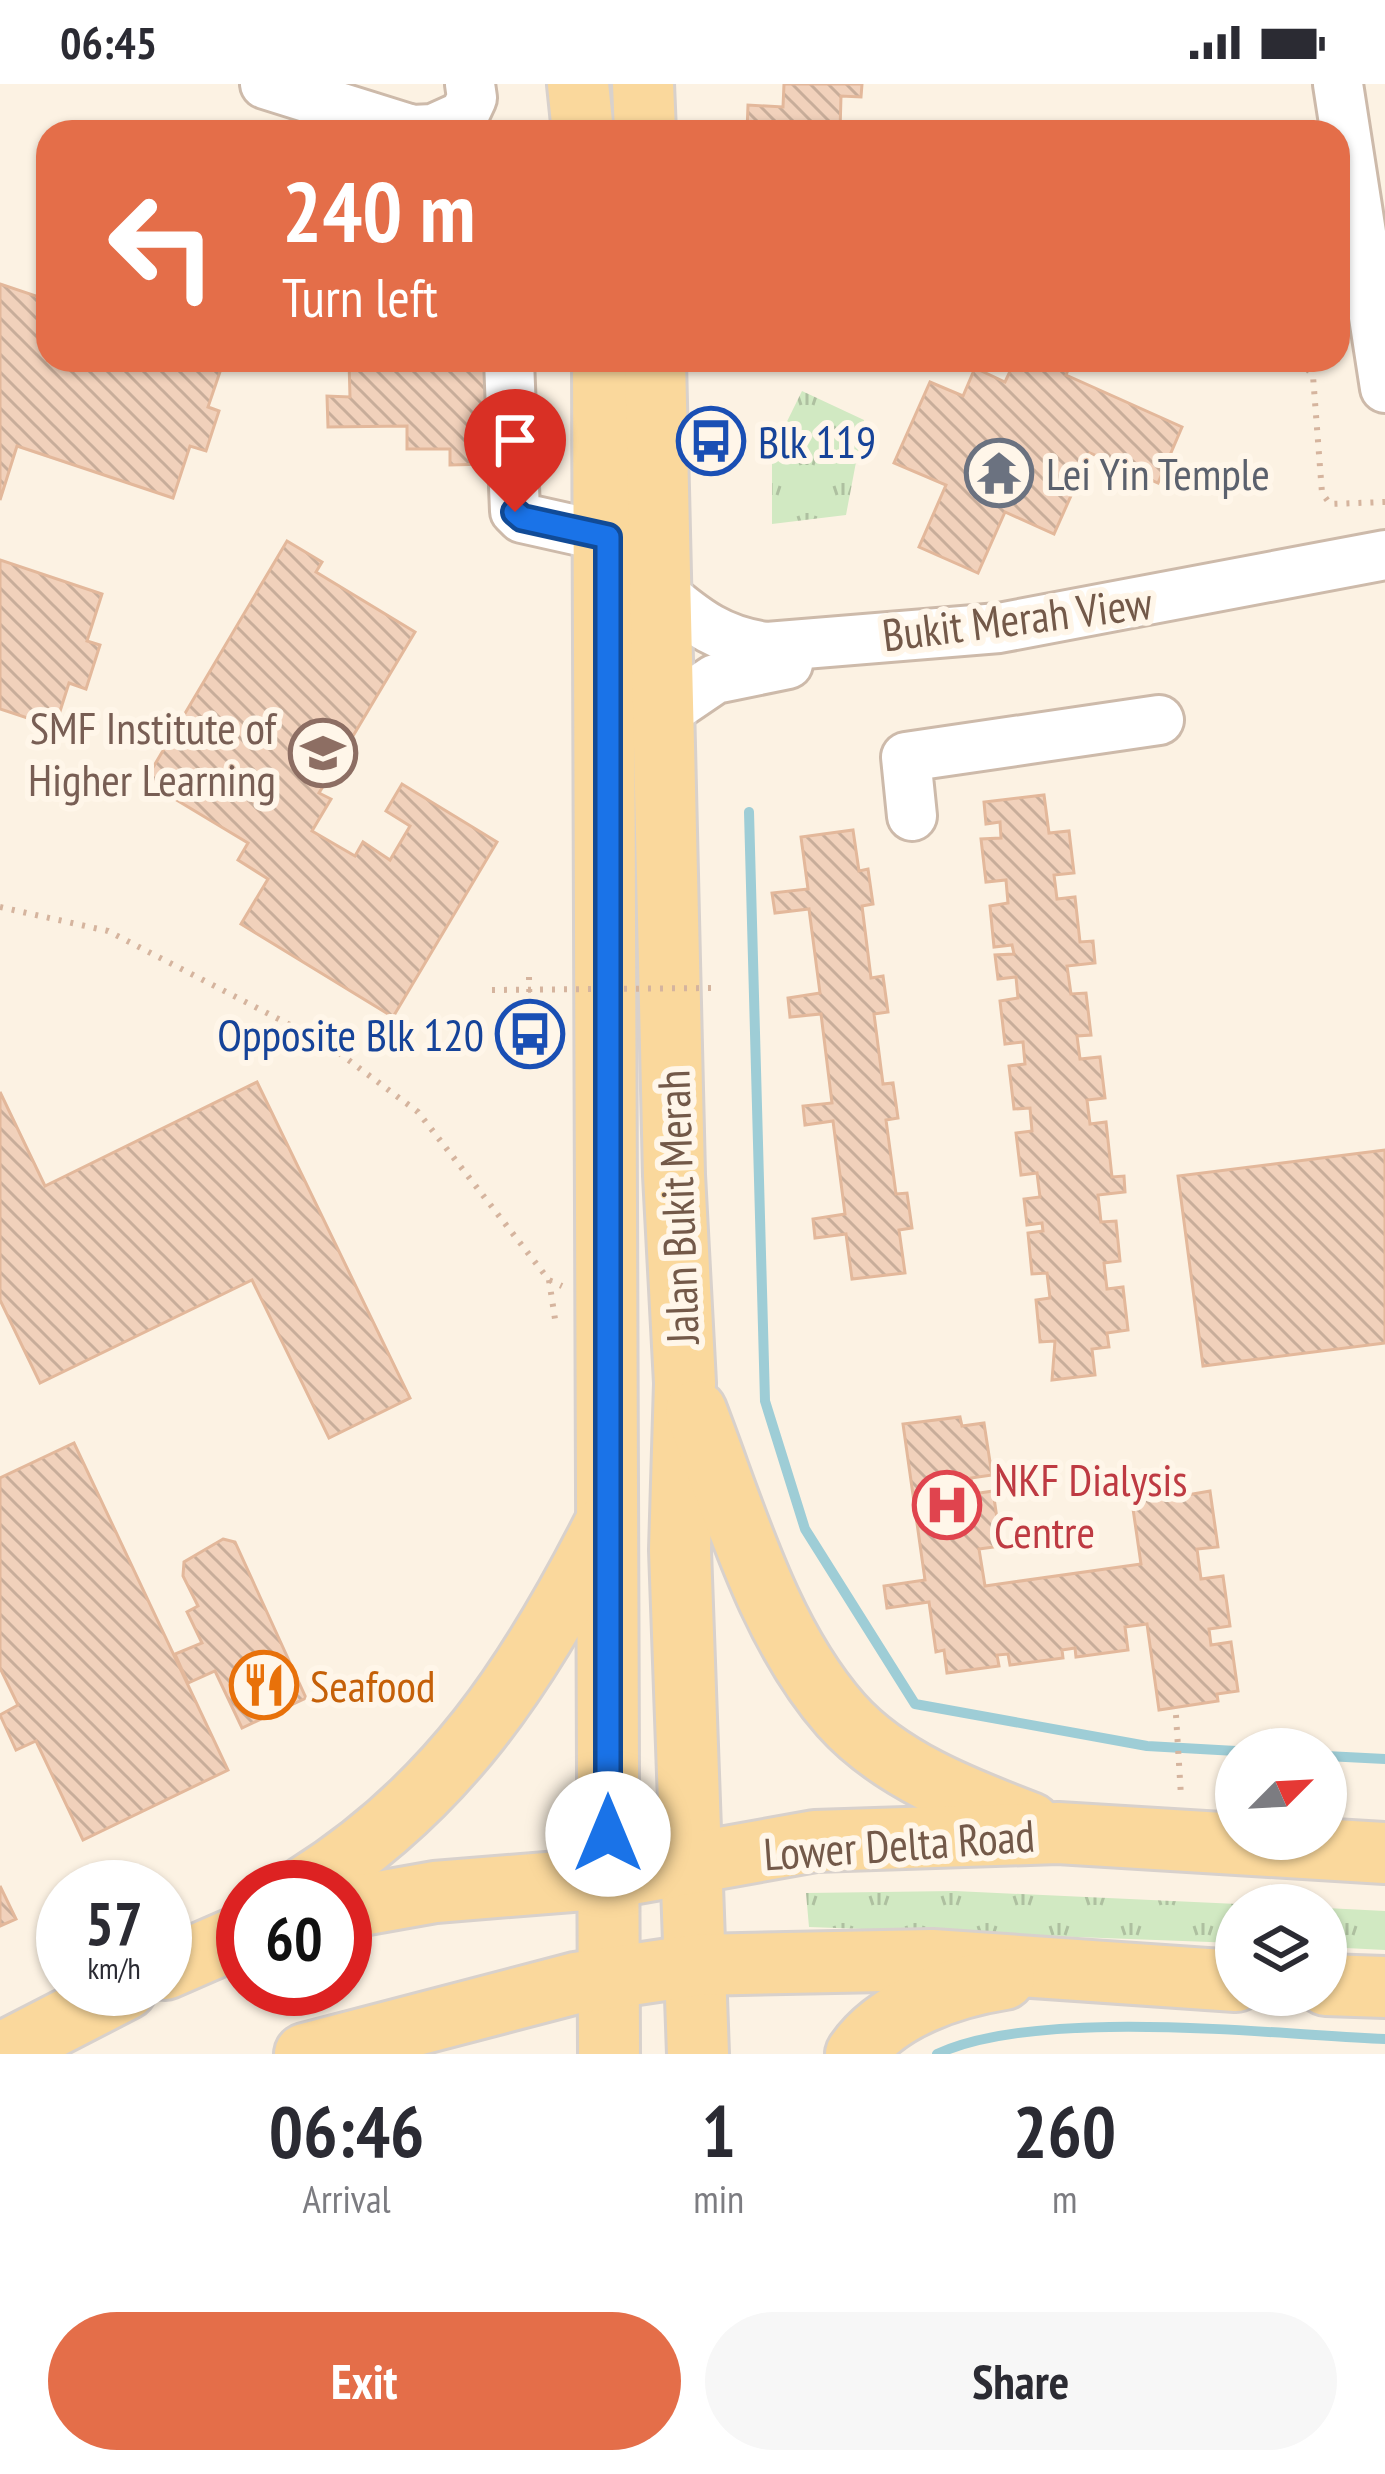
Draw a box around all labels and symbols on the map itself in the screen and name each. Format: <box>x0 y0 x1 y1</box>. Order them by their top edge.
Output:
pin <box>464 389 566 512</box>
bus stop icon: Blk 119 <box>676 406 746 476</box>
place label: Blk 119 <box>758 412 876 470</box>
temple icon: Lei Yin Temple <box>964 438 1034 508</box>
place label: Lei Yin Temple <box>1046 444 1270 502</box>
street label: Bukit Merah View <box>879 573 1156 663</box>
place label: SMF Institute of Higher Learning <box>28 698 277 808</box>
school or university icon: SMF Institute of Higher Learning <box>288 718 358 788</box>
bus stop icon: Opposite Blk 120 <box>495 999 565 1069</box>
place label: Opposite Blk 120 <box>217 1005 484 1063</box>
street label: Jalan Bukit Merah <box>643 1069 711 1347</box>
place label: NKF Dialysis Centre <box>994 1450 1188 1560</box>
hospital icon: NKF Dialysis Centre <box>912 1470 982 1540</box>
restaurant icon: Seafood <box>229 1650 299 1720</box>
place label: Seafood <box>310 1656 435 1714</box>
north arrow <box>1215 1728 1347 1860</box>
position arrow <box>545 1771 671 1897</box>
street label: Lower Delta Road <box>761 1806 1037 1882</box>
speed limit sign: 60 <box>216 1860 372 2016</box>

